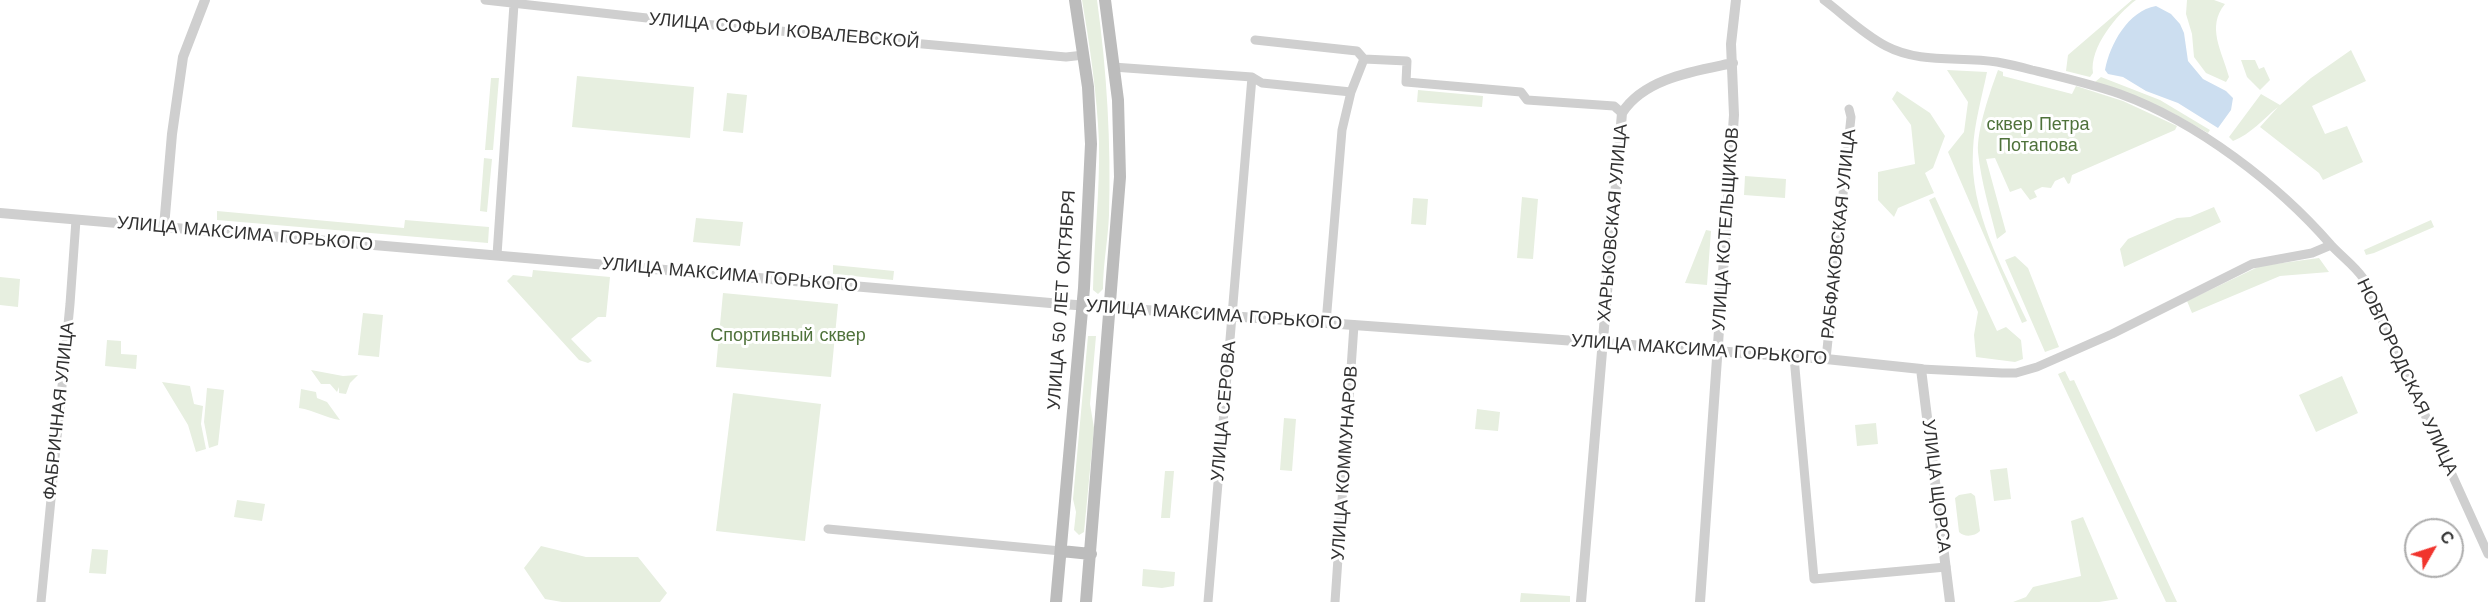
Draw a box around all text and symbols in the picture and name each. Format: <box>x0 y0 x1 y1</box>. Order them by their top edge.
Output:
street label: УЛИЦА СОФЬИ КОВАЛЕВСКОЙ <box>648 8 920 54</box>
park label: сквер Петра Потапова <box>1986 114 2090 156</box>
street label: ХАРЬКОВСКАЯ УЛИЦА <box>1594 123 1632 323</box>
street label: УЛИЦА КОТЕЛЬЩИКОВ <box>1708 126 1744 332</box>
street label: РАБФАКОВСКАЯ УЛИЦА <box>1817 128 1861 340</box>
street label: УЛИЦА 50 ЛЕТ ОКТЯБРЯ <box>1044 189 1080 411</box>
street label: УЛИЦА МАКСИМА ГОРЬКОГО <box>116 212 374 256</box>
street label: УЛИЦА МАКСИМА ГОРЬКОГО <box>601 253 859 297</box>
street label: НОВГОРОДСКАЯ УЛИЦА <box>2352 275 2462 479</box>
street label: УЛИЦА МАКСИМА ГОРЬКОГО <box>1085 295 1343 335</box>
street label: ФАБРИЧНАЯ УЛИЦА <box>39 321 79 501</box>
park label: Спортивный сквер <box>710 325 866 347</box>
street label: УЛИЦА МАКСИМА ГОРЬКОГО <box>1570 330 1828 370</box>
street label: УЛИЦА СЕРОВА <box>1207 340 1241 482</box>
street label: УЛИЦА КОММУНАРОВ <box>1327 365 1363 561</box>
street label: УЛИЦА ЩОРСА <box>1917 418 1955 554</box>
north arrow <box>2404 518 2464 578</box>
text: С <box>2436 527 2458 548</box>

